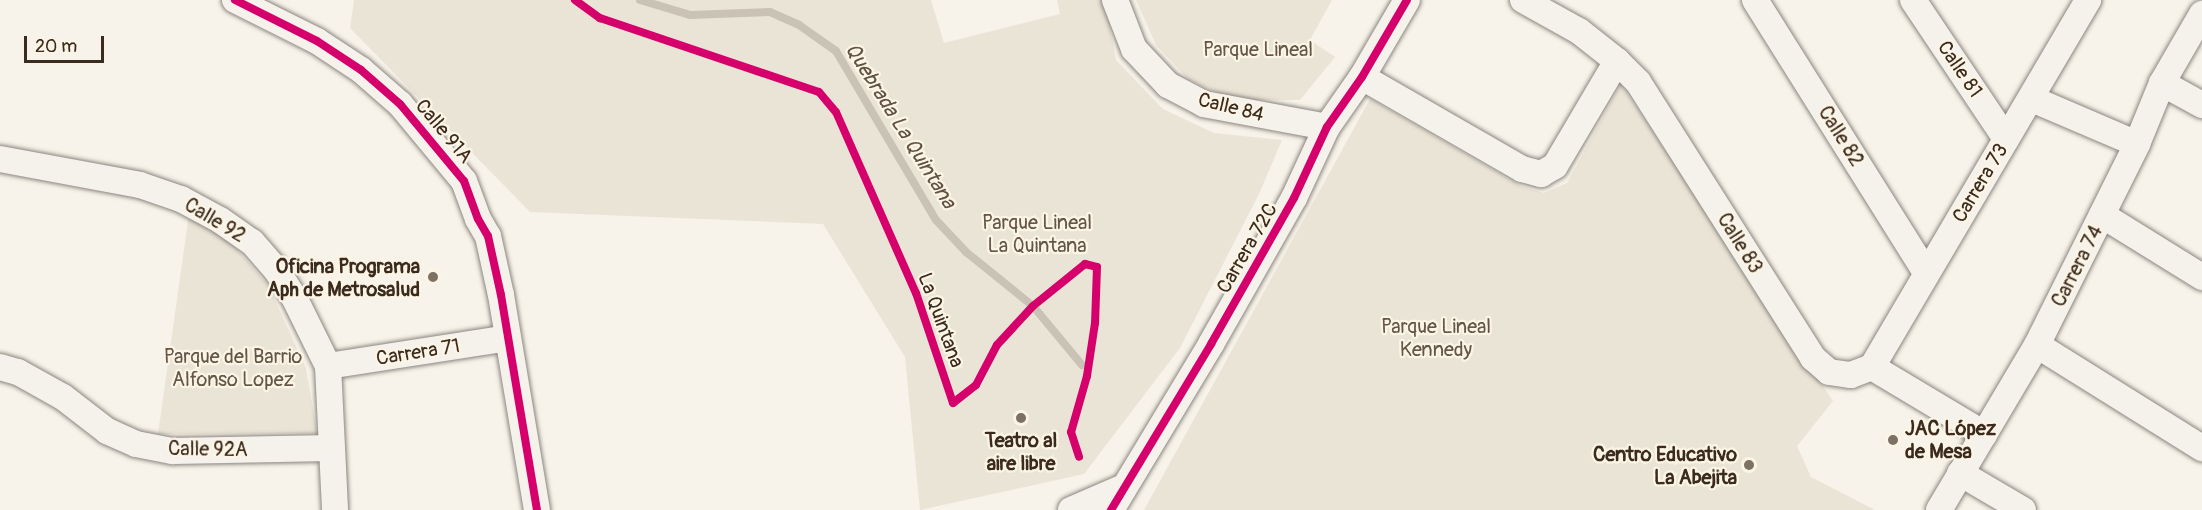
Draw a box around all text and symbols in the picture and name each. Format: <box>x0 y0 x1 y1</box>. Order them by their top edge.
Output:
scale bar <box>27 24 106 62</box>
text: 20 m <box>35 35 77 58</box>
street label: Calle 81 <box>1932 36 1988 102</box>
park label: Parque Lineal <box>1203 37 1313 61</box>
water label: Quebrada La Quintana <box>839 39 961 213</box>
street label: Calle 84 <box>1196 87 1266 127</box>
street label: Calle 91A <box>410 94 478 168</box>
street label: Calle 82 <box>1813 101 1869 171</box>
street label: Carrera 73 <box>1947 139 2013 227</box>
street label: Calle 92 <box>180 193 250 247</box>
street label: Carrera 72C <box>1212 199 1282 297</box>
street label: Calle 83 <box>1712 208 1768 278</box>
park label: Parque Lineal La Quintana <box>982 211 1092 258</box>
street label: Carrera 74 <box>2046 221 2108 311</box>
place label: Oficina Programa Aph de Metrosalud <box>267 254 420 301</box>
marker: Oficina Programa Aph de Metrosalud <box>424 268 442 286</box>
street label: La Quintana <box>913 269 969 371</box>
park label: Parque Lineal Kennedy <box>1381 314 1491 361</box>
street label: Carrera 71 <box>374 334 462 370</box>
park label: Parque del Barrio Alfonso Lopez <box>164 344 302 391</box>
marker: Teatro al aire libre <box>1014 411 1028 425</box>
place label: JAC López de Mesa <box>1905 416 1996 463</box>
place label: Teatro al aire libre <box>985 428 1057 475</box>
marker: JAC López de Mesa <box>1886 433 1900 447</box>
street label: Calle 92A <box>168 436 248 462</box>
place label: Centro Educativo La Abejita <box>1593 442 1737 489</box>
marker: Centro Educativo La Abejita <box>1742 458 1756 472</box>

